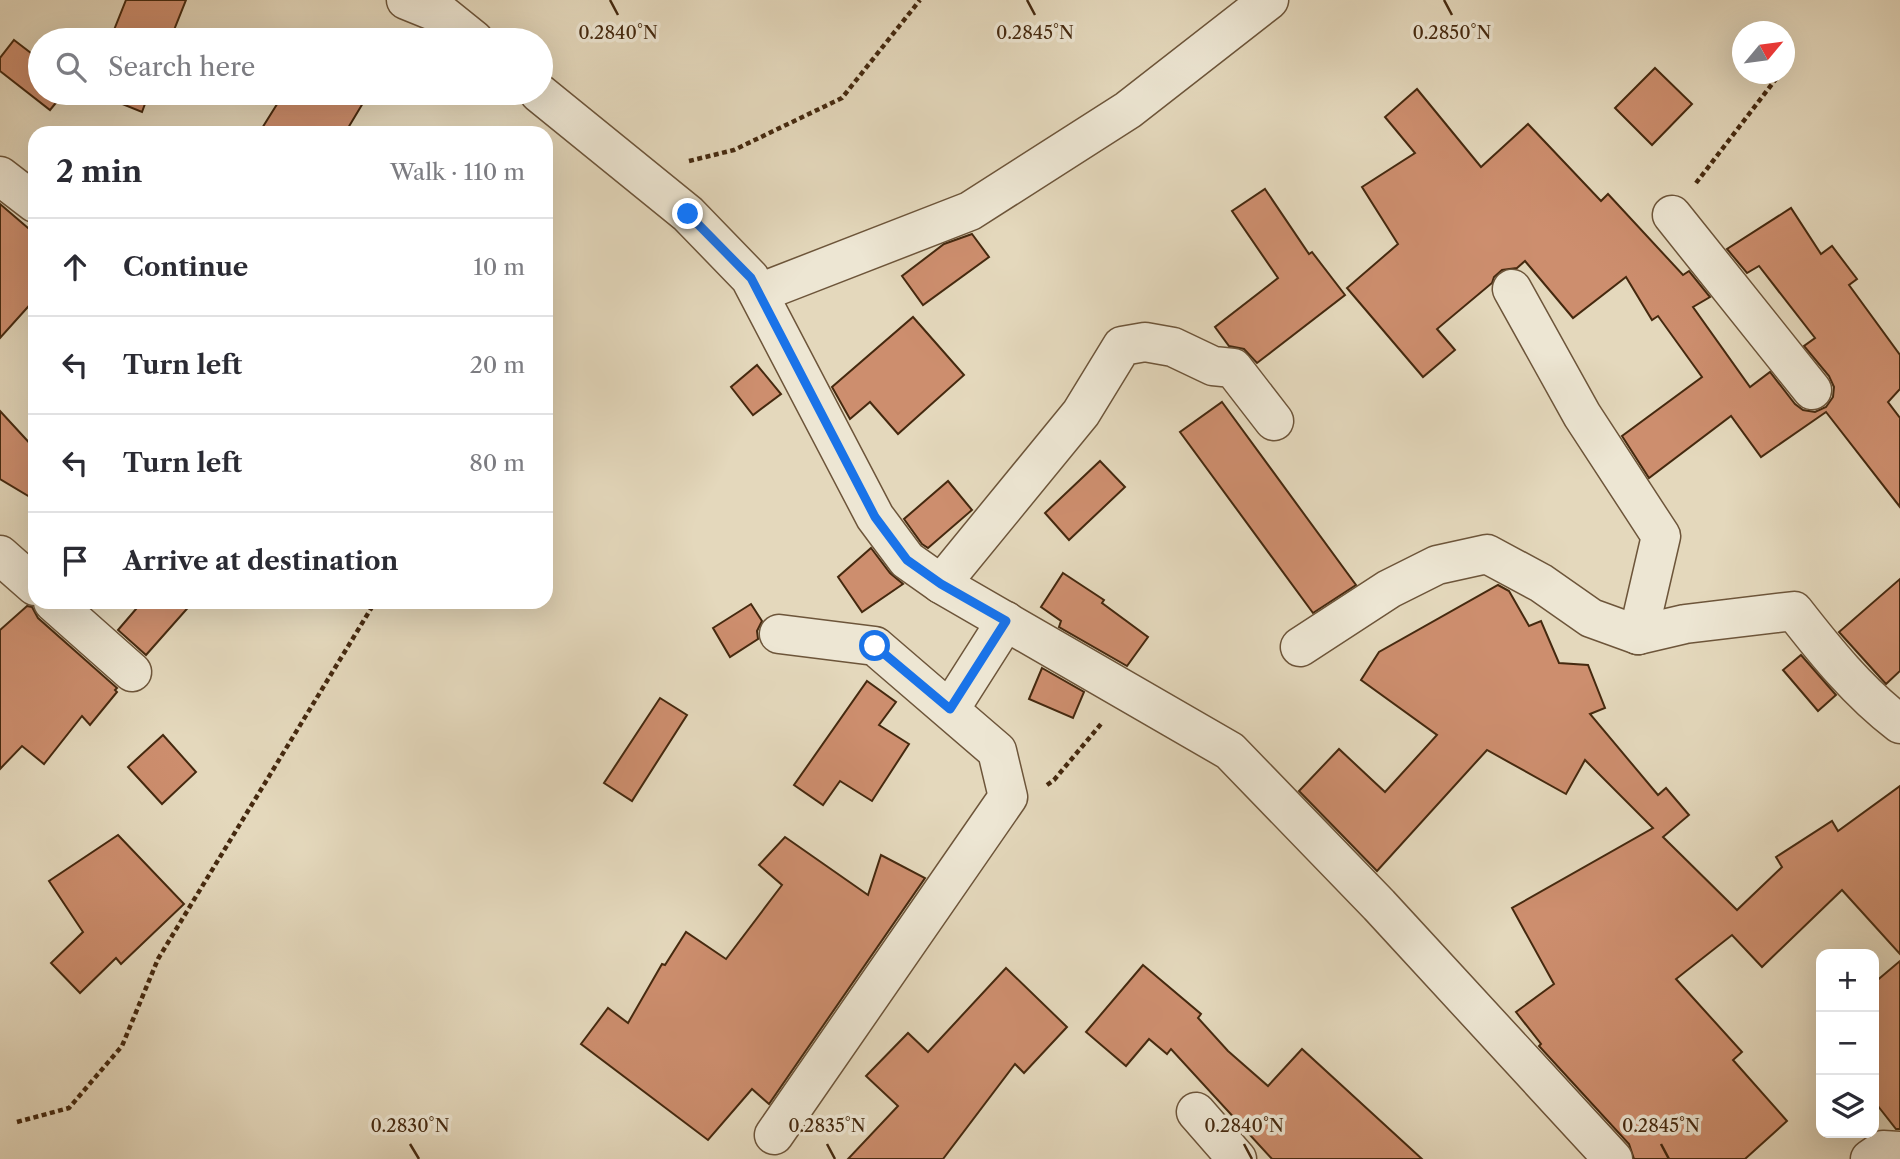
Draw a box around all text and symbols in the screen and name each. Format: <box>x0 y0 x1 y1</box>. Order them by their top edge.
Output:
north arrow <box>1732 21 1795 84</box>
text: 0.2840°N <box>578 22 658 44</box>
text: 0.2845°N <box>996 22 1074 44</box>
text: 0.2850°N <box>1413 22 1492 44</box>
search box <box>28 28 553 105</box>
icon: search <box>52 48 90 86</box>
text: Search here <box>108 51 255 83</box>
text: 2 min <box>56 153 142 190</box>
text: Walk · 110 m <box>390 158 525 186</box>
route end <box>672 198 703 229</box>
icon: ahead <box>56 248 94 286</box>
text: Continue <box>123 251 248 283</box>
text: 10 m <box>473 253 525 281</box>
icon: left <box>56 346 94 384</box>
text: Turn left <box>123 349 242 381</box>
text: 20 m <box>470 351 525 379</box>
icon: left <box>56 444 94 482</box>
text: Turn left <box>123 447 242 479</box>
text: 80 m <box>469 449 525 477</box>
icon: arrive <box>56 542 94 580</box>
text: Arrive at destination <box>123 545 398 577</box>
route start <box>859 630 890 661</box>
map controls <box>1816 949 1879 1138</box>
button: + <box>1816 949 1879 1012</box>
button: − <box>1816 1012 1879 1075</box>
button: layers <box>1816 1075 1879 1138</box>
text: 0.2830°N <box>370 1115 450 1137</box>
text: 0.2835°N <box>788 1115 866 1137</box>
text: 0.2840°N <box>1204 1115 1284 1137</box>
text: 0.2845°N <box>1622 1115 1700 1137</box>

